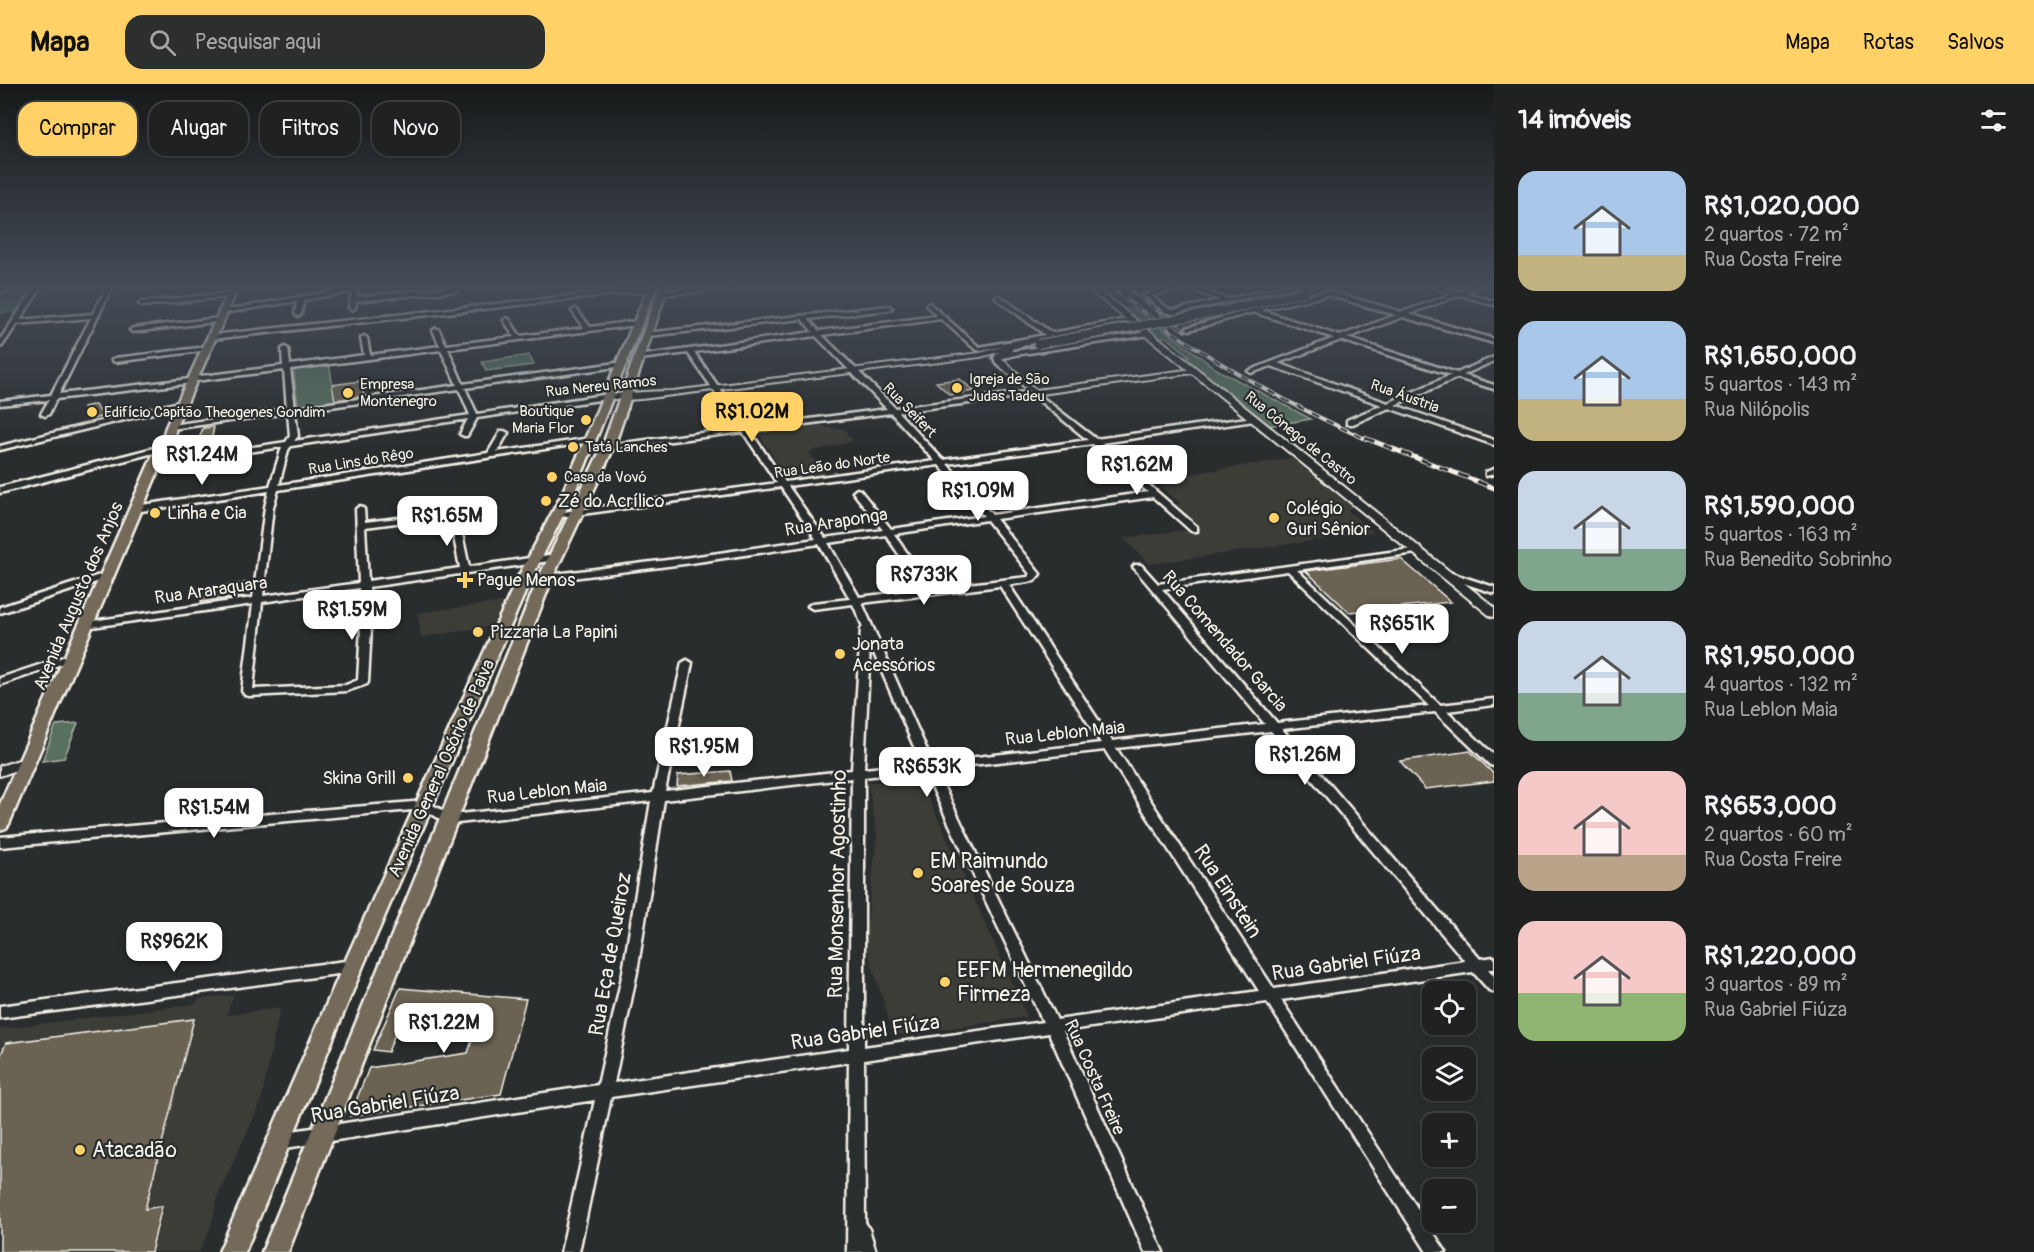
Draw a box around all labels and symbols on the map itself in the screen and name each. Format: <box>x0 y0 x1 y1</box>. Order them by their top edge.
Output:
place label: Igreja de São Judas Tadeu <box>969 370 1050 406</box>
street label: Rua Nereu Ramos <box>545 371 658 402</box>
place label: Empresa Montenegro <box>360 375 437 411</box>
street label: Rua Áustria <box>1368 375 1442 418</box>
street label: Rua Seifert <box>879 379 941 443</box>
marker: Igreja de São Judas Tadeu <box>950 381 964 395</box>
marker: Empresa Montenegro <box>341 386 355 400</box>
street label: Rua Cônego de Castro <box>1241 387 1361 489</box>
pin: R$1.02M <box>697 392 807 443</box>
place label: Boutique Maria Flor <box>512 402 575 438</box>
place label: Edifício Capitão Theogenes Gondim <box>104 403 325 422</box>
marker: Edifício Capitão Theogenes Gondim <box>85 405 99 419</box>
marker: Boutique Maria Flor <box>579 413 593 427</box>
pin: R$1.24M <box>147 435 257 486</box>
place label: Tatá Lanches <box>585 438 668 457</box>
marker: Tatá Lanches <box>566 440 580 454</box>
street label: Rua Lins do Rêgo <box>307 444 415 479</box>
pin: R$1.62M <box>1082 445 1192 496</box>
street label: Rua Leão do Norte <box>773 448 892 483</box>
place label: Casa da Vovó <box>564 468 647 487</box>
marker: Casa da Vovó <box>545 470 559 484</box>
pin: R$1.09M <box>923 471 1033 522</box>
place label: Zé do Acrílico <box>558 490 665 513</box>
marker: Zé do Acrílico <box>539 494 553 508</box>
pin: R$1.65M <box>392 496 502 547</box>
place label: Colégio Guri Sênior <box>1286 497 1371 541</box>
street label: Avenida Augusto dos Anjos <box>28 499 129 694</box>
place label: Linha e Cia <box>167 502 247 525</box>
street label: Rua Araponga <box>783 503 889 542</box>
marker: Linha e Cia <box>148 506 162 520</box>
marker: Colégio Guri Sênior <box>1267 511 1281 525</box>
pin: R$733K <box>875 555 973 606</box>
street label: Rua Comendador Garcia <box>1157 566 1292 717</box>
place label: Pague Menos <box>477 569 575 592</box>
street label: Rua Araraquara <box>153 571 269 610</box>
marker: Pague Menos <box>458 573 472 587</box>
pin: R$1.59M <box>297 590 407 641</box>
pin: R$651K <box>1353 604 1451 655</box>
place label: Pizzaria La Papini <box>490 621 617 644</box>
marker: Pizzaria La Papini <box>471 625 485 639</box>
place label: Jonata Acessórios <box>852 633 935 677</box>
marker: Jonata Acessórios <box>833 647 847 661</box>
street label: Avenida General Osório de Paiva <box>383 656 500 881</box>
street label: Rua Leblon Maia <box>1004 716 1126 751</box>
pin: R$1.95M <box>649 727 759 778</box>
pin: R$1.26M <box>1250 735 1360 786</box>
pin: R$653K <box>878 747 976 798</box>
place label: Skina Grill <box>322 767 396 790</box>
street label: Rua Monsenhor Agostinho <box>822 769 853 999</box>
marker: Skina Grill <box>401 771 415 785</box>
street label: Rua Leblon Maia <box>486 774 608 809</box>
pin: R$1.54M <box>159 788 269 839</box>
street label: Rua Einstein <box>1187 839 1268 943</box>
place label: EM Raimundo Soares de Souza <box>930 848 1075 899</box>
marker: EM Raimundo Soares de Souza <box>911 866 925 880</box>
street label: Rua Eça de Queiroz <box>583 870 638 1038</box>
pin: R$962K <box>125 922 223 973</box>
street label: Rua Gabriel Fiúza <box>1270 940 1422 987</box>
place label: EEFM Hermenegildo Firmeza <box>957 957 1133 1008</box>
marker: EEFM Hermenegildo Firmeza <box>938 975 952 989</box>
pin: R$1.22M <box>389 1003 499 1054</box>
street label: Rua Gabriel Fiúza <box>789 1009 941 1056</box>
street label: Rua Costa Freire <box>1059 1016 1130 1139</box>
street label: Rua Gabriel Fiúza <box>309 1079 461 1130</box>
place label: Atacadão <box>92 1137 177 1164</box>
marker: Atacadão <box>73 1143 87 1157</box>

